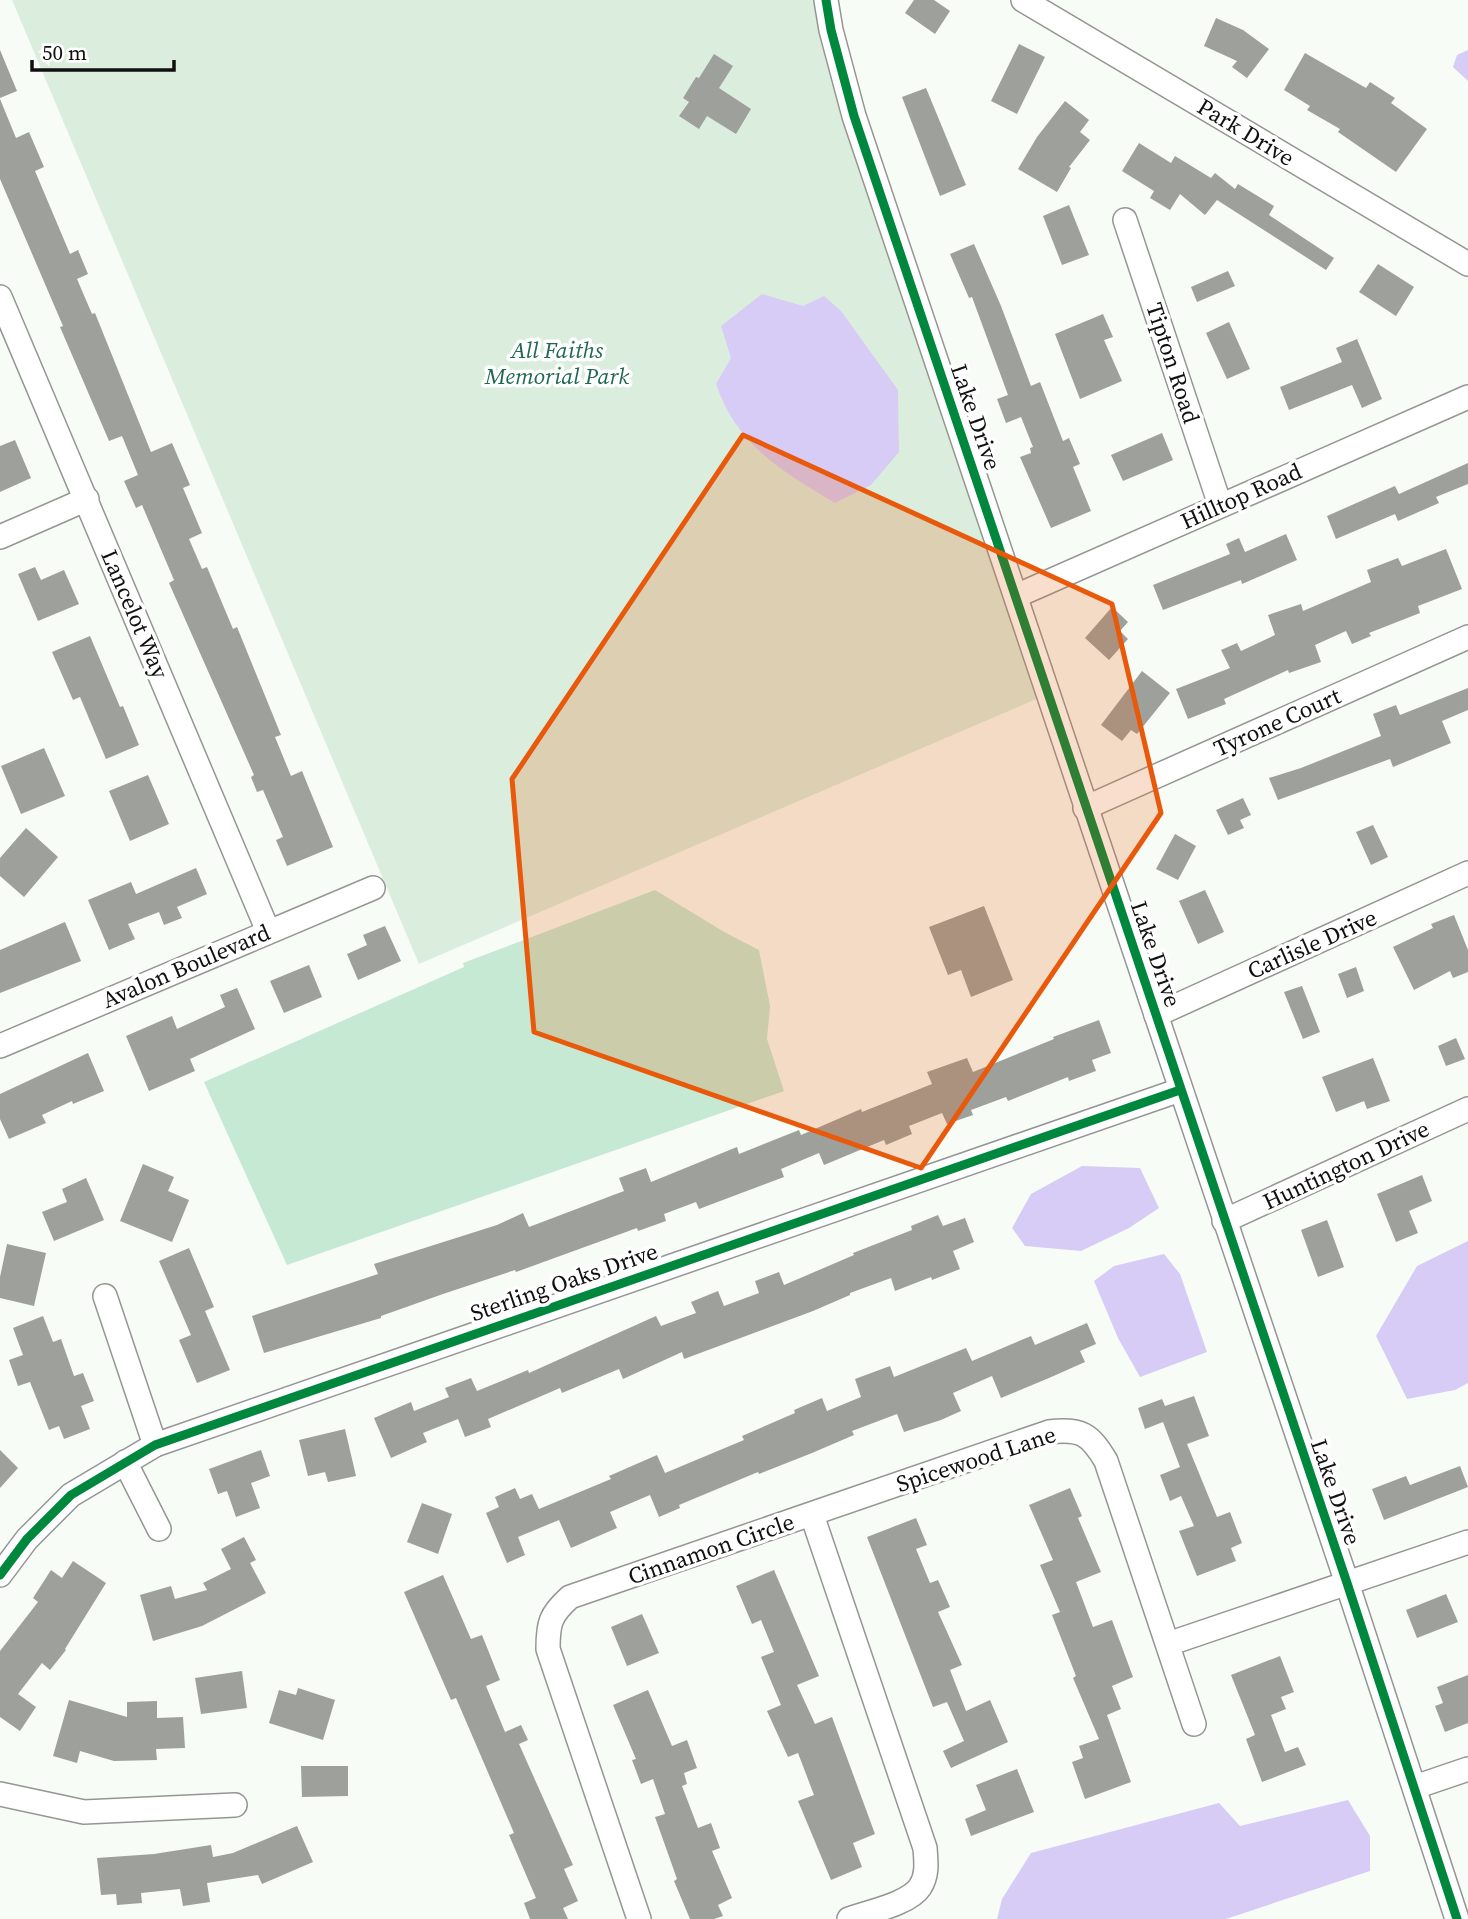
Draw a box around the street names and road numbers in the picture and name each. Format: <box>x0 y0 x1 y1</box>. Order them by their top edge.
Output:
street label: Park Drive <box>1191 90 1301 174</box>
street label: Tipton Road <box>1138 299 1208 427</box>
street label: Lake Drive <box>943 360 1009 474</box>
street label: Hilltop Road <box>1175 455 1307 537</box>
street label: Lancelot Way <box>93 545 177 684</box>
street label: Tyrone Court <box>1208 680 1346 764</box>
street label: Lake Drive <box>1123 897 1189 1011</box>
street label: Carlisle Drive <box>1242 901 1382 987</box>
street label: Avalon Boulevard <box>97 916 275 1016</box>
street label: Huntington Drive <box>1258 1112 1434 1218</box>
street label: Sterling Oaks Drive <box>466 1235 662 1329</box>
street label: Spicewood Lane <box>892 1418 1060 1500</box>
street label: Lake Drive <box>1303 1435 1369 1549</box>
street label: Cinnamon Circle <box>624 1506 798 1592</box>

